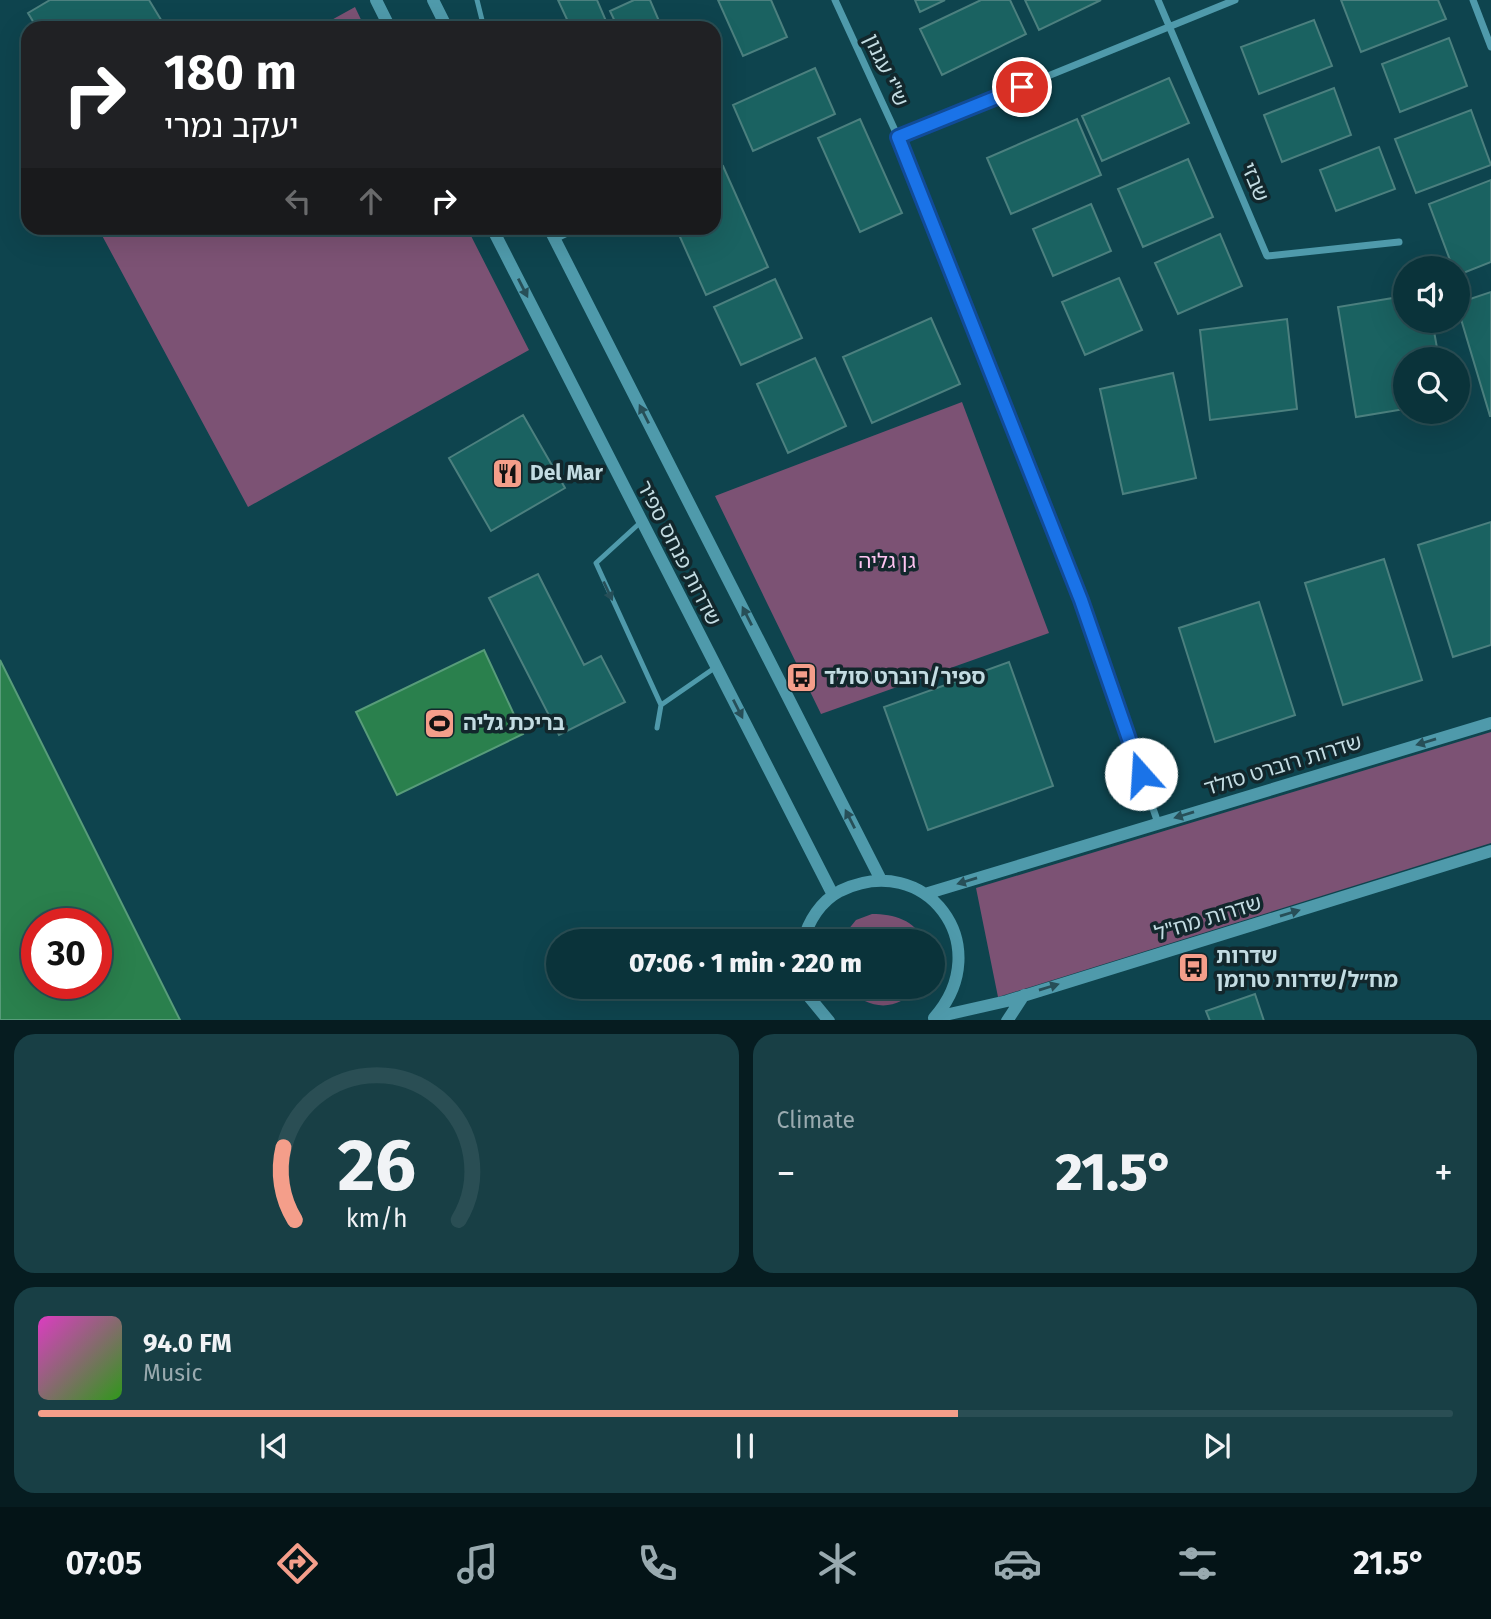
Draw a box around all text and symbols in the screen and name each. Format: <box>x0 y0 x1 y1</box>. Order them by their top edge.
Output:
street label: ש"י עגנון <box>858 30 914 110</box>
text: 180 m <box>164 43 297 102</box>
icon: right <box>49 49 140 140</box>
pin <box>992 57 1052 117</box>
icon: arrive <box>1003 68 1041 106</box>
text: יעקב נמרי <box>164 107 299 145</box>
street label: שבזי <box>1235 159 1275 205</box>
icon: left <box>279 182 317 220</box>
icon: ahead <box>352 182 390 220</box>
icon: right <box>425 182 463 220</box>
map controls <box>1393 256 1470 424</box>
button: sound <box>1393 256 1470 333</box>
one-way arrow <box>517 278 528 298</box>
button: search <box>1393 347 1470 424</box>
one-way arrow <box>638 403 650 423</box>
restaurant icon: Del Mar <box>490 456 524 490</box>
place label: Del Mar <box>530 460 603 486</box>
street label: שדרות פנחס ספיר <box>631 476 727 630</box>
park label: גן גליה <box>858 548 916 574</box>
one-way arrow <box>603 580 614 601</box>
one-way arrow <box>742 606 753 626</box>
bus stop icon: ספיר/רוברט סולד <box>784 660 818 694</box>
place label: ספיר/רוברט סולד <box>824 664 986 690</box>
one-way arrow <box>732 699 743 719</box>
sports icon: בריכת גליה <box>423 706 457 740</box>
place label: בריכת גליה <box>463 710 565 736</box>
street label: שדרות רוברט סולד <box>1201 729 1365 801</box>
position arrow <box>1104 737 1178 811</box>
one-way arrow <box>1415 738 1436 748</box>
one-way arrow <box>845 809 856 829</box>
one-way arrow <box>1174 811 1195 821</box>
one-way arrow <box>956 876 977 886</box>
street label: שדרות מח"ל <box>1151 889 1265 947</box>
one-way arrow <box>1280 907 1301 917</box>
speed limit sign: 30 <box>21 908 112 999</box>
place label: שדרות מח״ל/שדרות טרומן <box>1216 943 1398 993</box>
text: 07:06 · 1 min · 220 m <box>629 948 862 979</box>
bus stop icon: שדרות מח״ל/שדרות טרומן <box>1176 951 1210 985</box>
one-way arrow <box>1039 981 1060 992</box>
text: Climate <box>777 1106 855 1134</box>
text: 26 <box>337 1122 416 1209</box>
text: 21.5° <box>1055 1141 1174 1204</box>
text: − <box>777 1150 796 1196</box>
text: + <box>1434 1150 1453 1196</box>
text: km/h <box>345 1203 407 1233</box>
text: 94.0 FM <box>143 1328 232 1359</box>
text: Music <box>143 1359 203 1387</box>
icon: previous <box>255 1427 293 1465</box>
icon: pause <box>726 1427 764 1465</box>
icon: next <box>1198 1427 1236 1465</box>
icon: directions <box>273 1539 322 1588</box>
icon: music <box>453 1539 502 1588</box>
icon: phone <box>633 1539 682 1588</box>
icon: climate <box>813 1539 862 1588</box>
icon: car <box>993 1539 1042 1588</box>
icon: filters <box>1173 1539 1222 1588</box>
text: 07:05 <box>66 1544 142 1582</box>
text: 21.5° <box>1353 1544 1425 1582</box>

